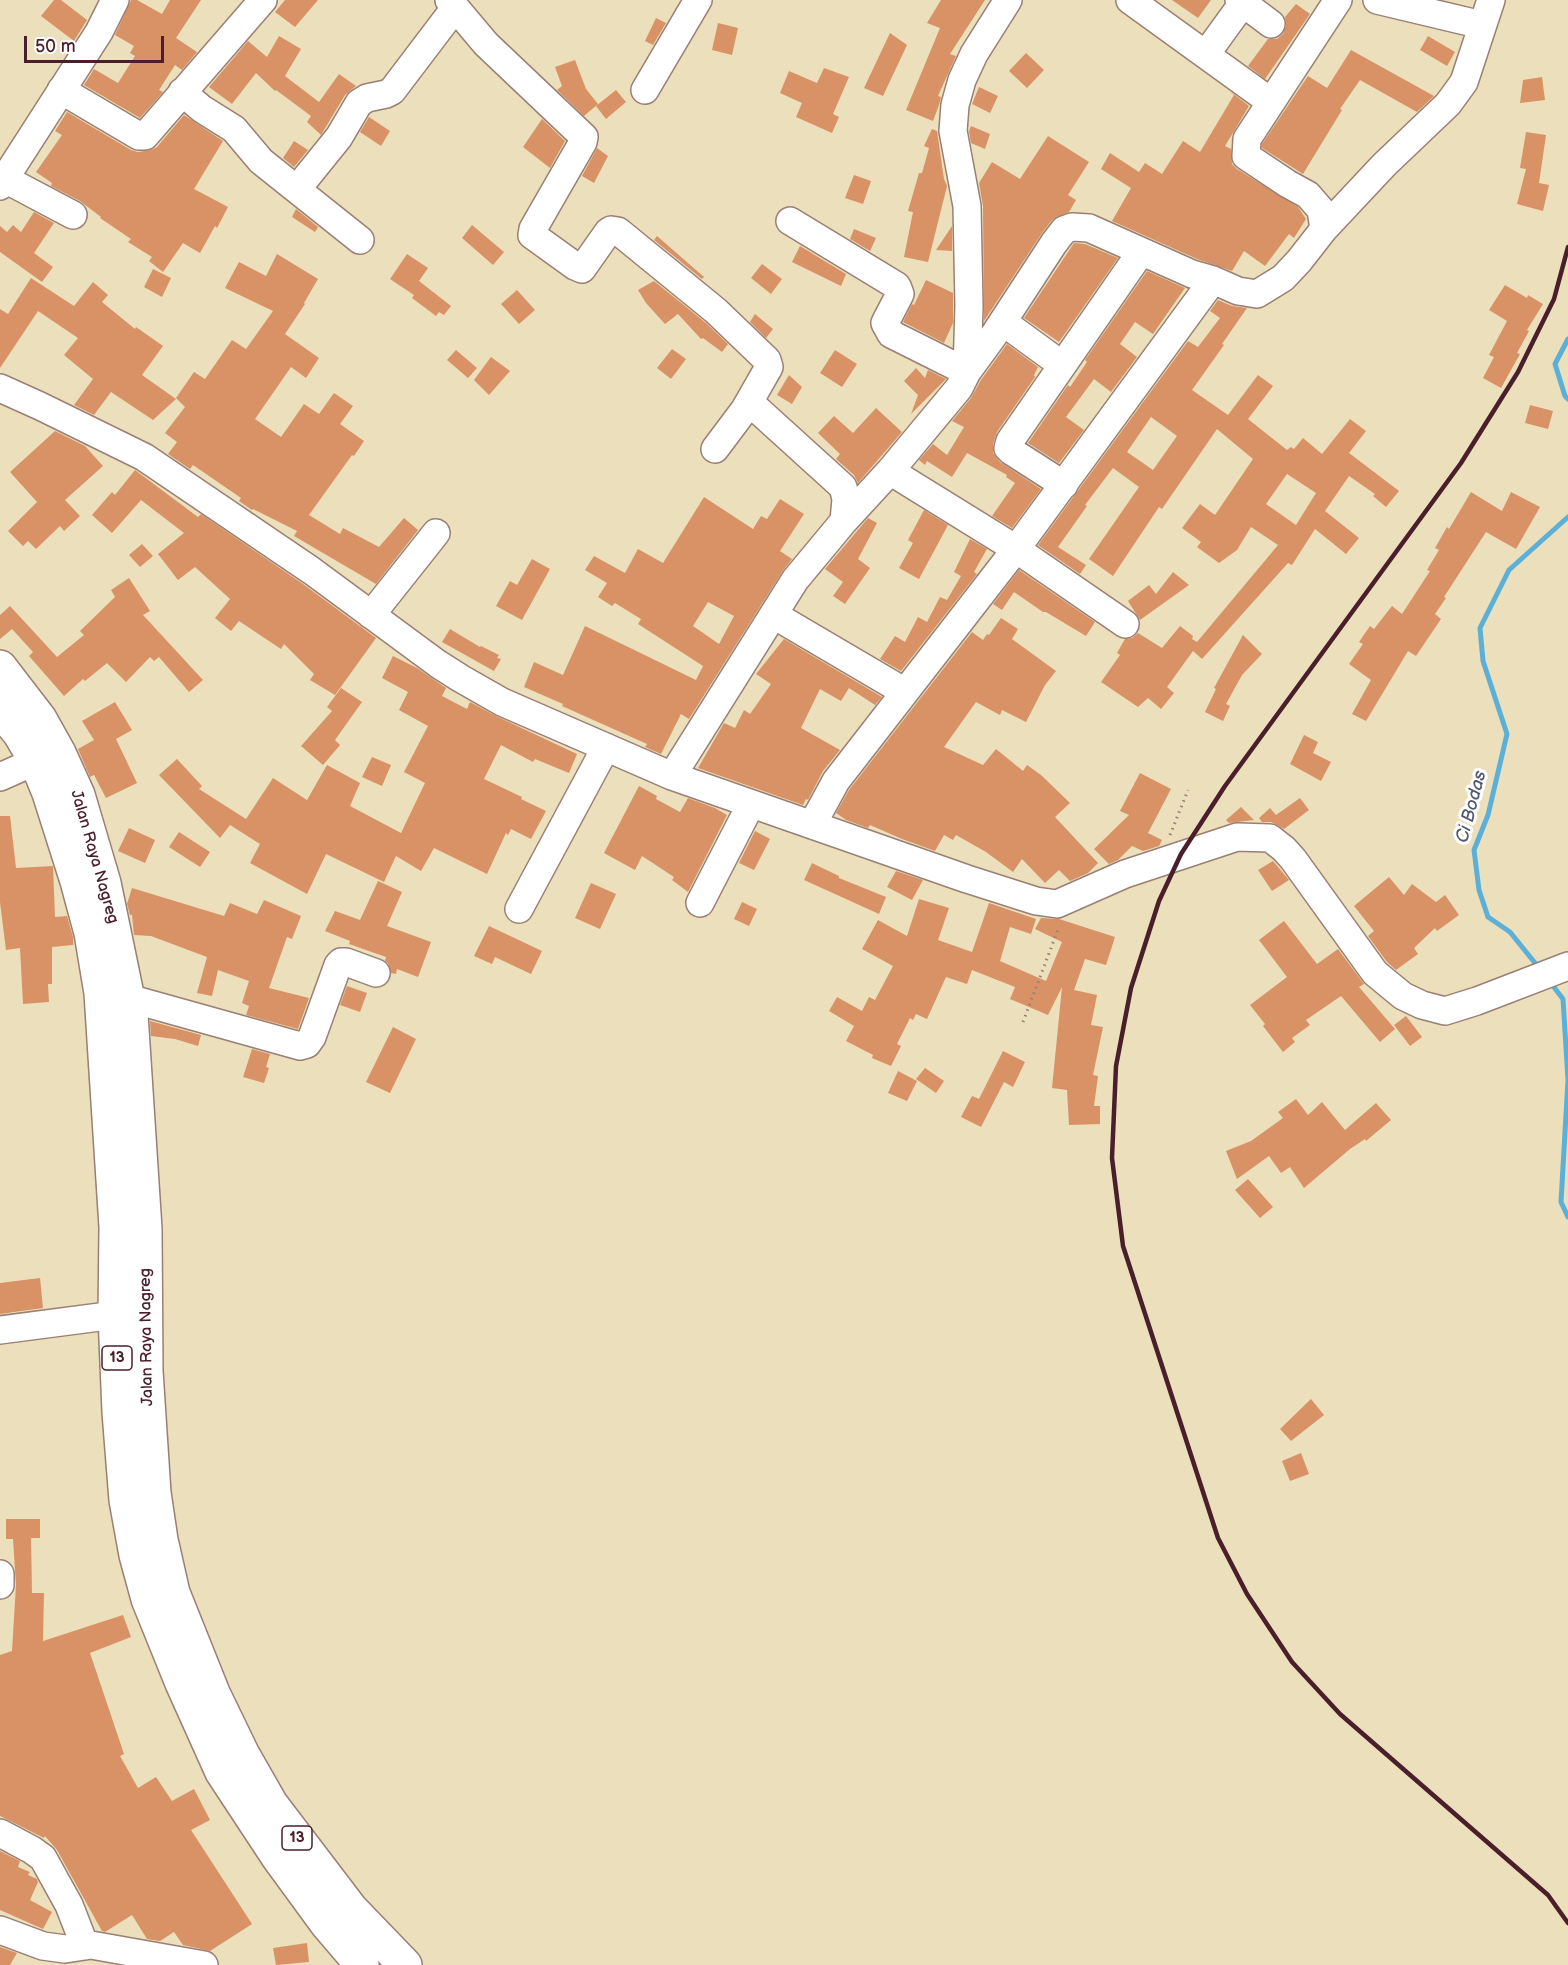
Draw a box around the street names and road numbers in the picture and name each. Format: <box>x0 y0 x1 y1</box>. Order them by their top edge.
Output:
street label: Jalan Raya Nagreg <box>66 788 122 926</box>
street label: Jalan Raya Nagreg <box>136 1268 158 1406</box>
road number: 13 <box>102 1346 132 1370</box>
road number: 13 <box>282 1826 312 1850</box>

